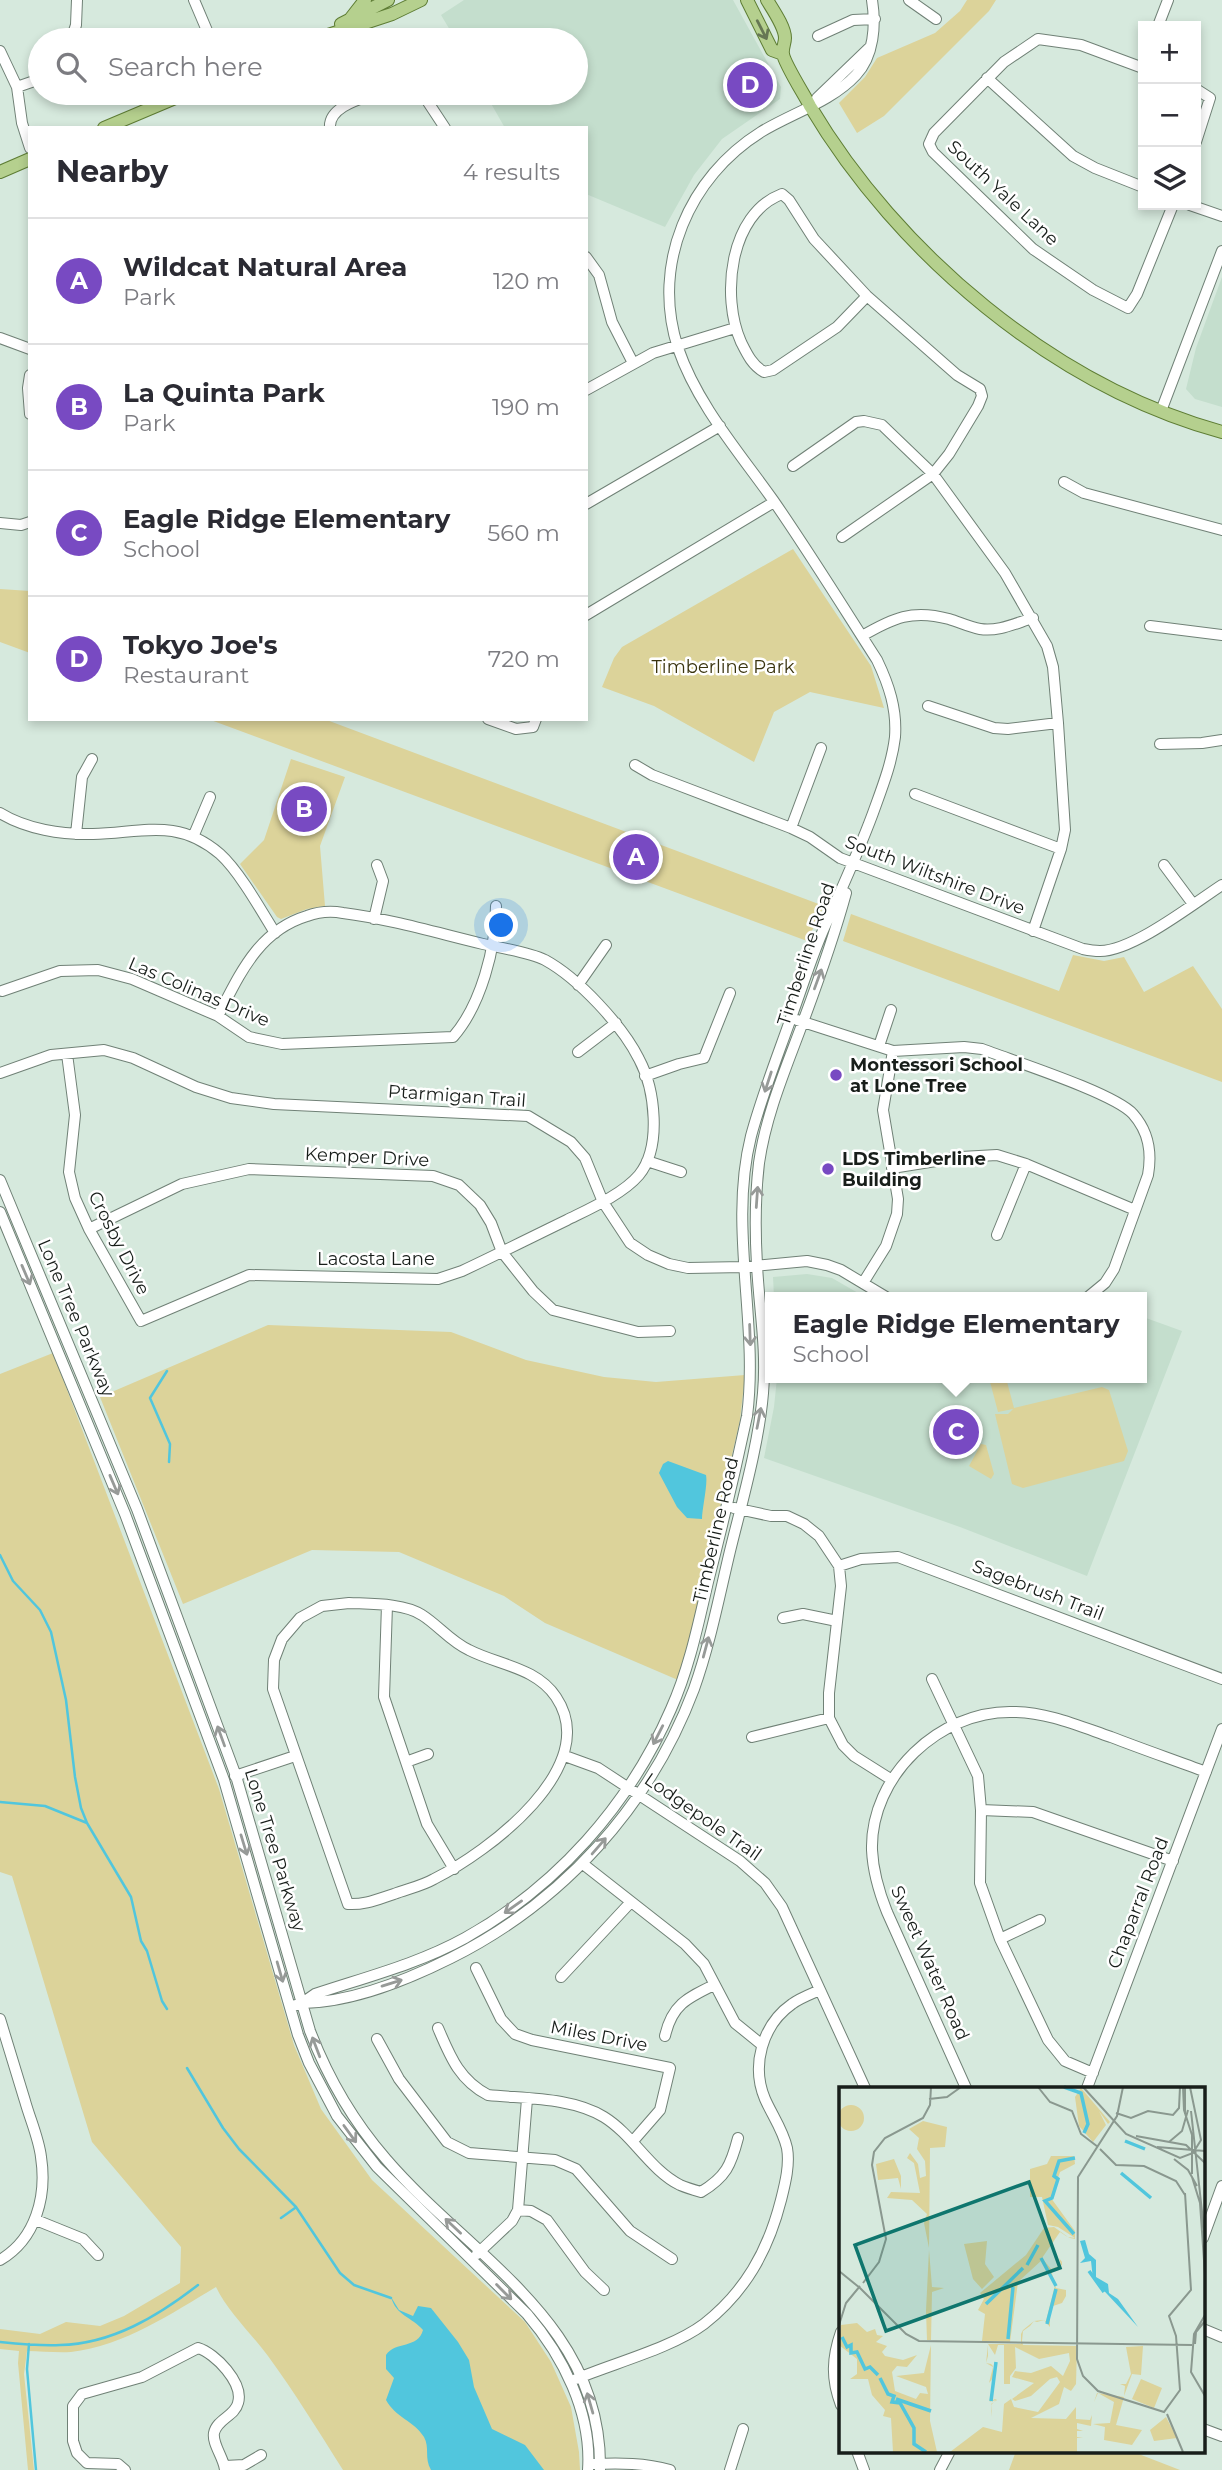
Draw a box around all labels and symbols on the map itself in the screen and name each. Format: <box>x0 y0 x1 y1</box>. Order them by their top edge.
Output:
one-way arrow <box>756 19 770 40</box>
pin: D <box>727 59 773 111</box>
street label: South Yale Lane <box>943 136 1063 250</box>
park label: Timberline Park <box>652 656 795 678</box>
pin: B <box>281 783 327 835</box>
pin: A <box>613 831 659 883</box>
street label: South Wiltshire Drive <box>842 831 1028 919</box>
street label: Timberline Road <box>773 880 839 1028</box>
your location <box>484 908 518 942</box>
street label: Las Colinas Drive <box>125 952 273 1032</box>
one-way arrow <box>813 969 826 991</box>
place label: Montessori School at Lone Tree <box>850 1054 1023 1097</box>
marker: Montessori School at Lone Tree <box>828 1067 844 1083</box>
one-way arrow <box>761 1070 773 1092</box>
street label: Ptarmigan Trail <box>387 1080 527 1112</box>
street label: Kemper Drive <box>304 1143 430 1171</box>
place label: LDS Timberline Building <box>842 1148 986 1191</box>
marker: LDS Timberline Building <box>820 1161 836 1177</box>
one-way arrow <box>750 1186 763 1209</box>
street label: Crosby Drive <box>83 1187 155 1299</box>
street label: Lone Tree Parkway <box>33 1236 119 1400</box>
street label: Lacosta Lane <box>317 1248 435 1270</box>
one-way arrow <box>20 1264 33 1286</box>
one-way arrow <box>744 1323 757 1346</box>
pin: C <box>933 1406 979 1458</box>
one-way arrow <box>753 1407 767 1430</box>
street label: Timberline Road <box>689 1455 743 1605</box>
one-way arrow <box>108 1474 121 1496</box>
street label: Sagebrush Trail <box>969 1555 1107 1625</box>
one-way arrow <box>700 1636 713 1659</box>
one-way arrow <box>651 1724 665 1745</box>
one-way arrow <box>214 1725 226 1747</box>
street label: Lone Tree Parkway <box>240 1766 310 1934</box>
street label: Lodgepole Trail <box>640 1768 766 1866</box>
one-way arrow <box>238 1834 251 1856</box>
street label: Chaparral Road <box>1103 1834 1173 1972</box>
one-way arrow <box>591 1837 607 1855</box>
street label: Sweet Water Road <box>886 1882 974 2044</box>
one-way arrow <box>504 1900 523 1914</box>
one-way arrow <box>275 1961 288 1983</box>
one-way arrow <box>380 1976 402 1989</box>
street label: Miles Drive <box>549 2016 650 2056</box>
one-way arrow <box>309 2037 322 2058</box>
inset map <box>839 2087 1204 2452</box>
one-way arrow <box>343 2124 357 2143</box>
one-way arrow <box>445 2217 462 2234</box>
one-way arrow <box>496 2284 513 2301</box>
one-way arrow <box>583 2392 596 2414</box>

